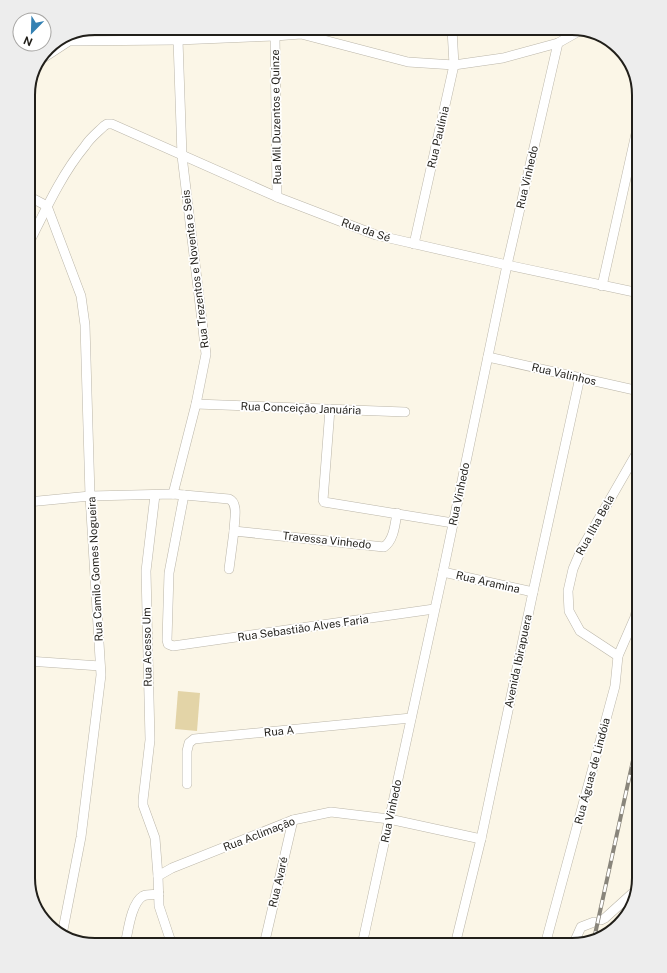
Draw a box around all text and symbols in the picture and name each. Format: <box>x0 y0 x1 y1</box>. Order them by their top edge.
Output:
north arrow <box>12 12 52 52</box>
text: N <box>22 34 34 48</box>
street label: Rua Mil Duzentos e Quinze <box>269 49 283 185</box>
street label: Rua Paulínia <box>425 105 451 169</box>
street label: Rua Vinhedo <box>514 144 540 210</box>
street label: Rua Trezentos e Noventa e Seis <box>179 189 211 349</box>
street label: Rua da Sé <box>340 216 392 244</box>
street label: Rua Valinhos <box>531 361 598 387</box>
street label: Rua Conceição Januária <box>240 400 361 417</box>
street label: Rua Vinhedo <box>446 461 472 527</box>
street label: Rua Ilha Bela <box>574 493 616 557</box>
street label: Rua Camilo Gomes Nogueira <box>85 496 105 642</box>
street label: Travessa Vinhedo <box>282 529 372 551</box>
street label: Rua Aramina <box>455 569 521 595</box>
street label: Rua Acesso Um <box>140 607 154 687</box>
street label: Rua Sebastião Alves Faria <box>237 613 369 643</box>
street label: Avenida Ibirapuera <box>502 613 534 709</box>
street label: Rua Águas de Lindóia <box>571 716 612 826</box>
street label: Rua A <box>263 723 295 739</box>
street label: Rua Vinhedo <box>378 778 404 844</box>
street label: Rua Aclimação <box>221 815 297 854</box>
street label: Rua Avaré <box>266 856 290 908</box>

